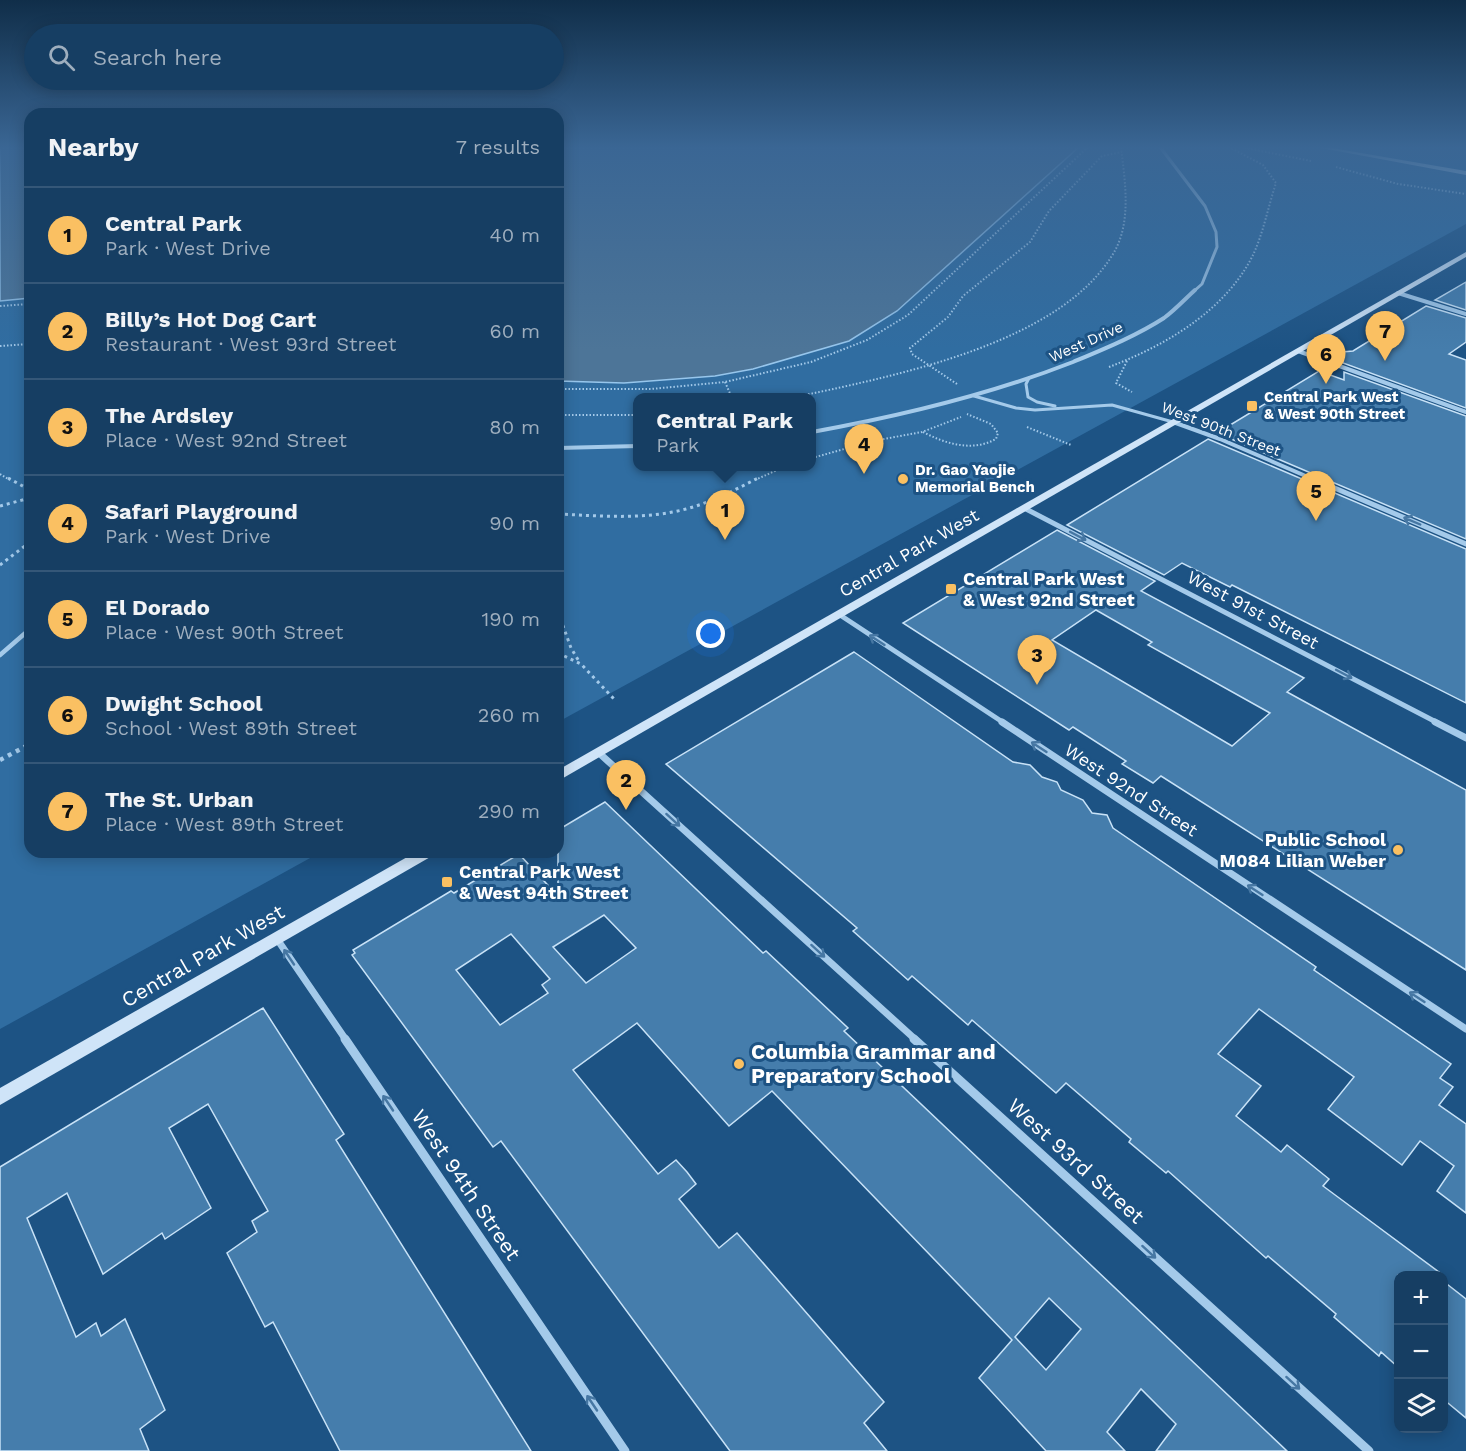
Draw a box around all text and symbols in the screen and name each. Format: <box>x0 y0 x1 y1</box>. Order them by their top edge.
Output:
search box <box>24 24 564 90</box>
icon: search <box>45 41 78 74</box>
text: Search here <box>93 45 222 70</box>
text: Nearby <box>48 132 139 162</box>
text: 7 results <box>456 135 540 159</box>
text: Central Park <box>105 211 242 236</box>
text: 1 <box>63 223 72 247</box>
text: 40 m <box>489 223 540 247</box>
text: Park · West Drive <box>105 236 271 260</box>
text: Billy’s Hot Dog Cart <box>105 307 316 332</box>
pin: 7 <box>1366 312 1404 361</box>
street label: West Drive <box>1046 318 1126 366</box>
text: 2 <box>62 319 73 343</box>
text: 60 m <box>490 319 540 343</box>
text: Restaurant · West 93rd Street <box>105 332 396 356</box>
pin: 6 <box>1306 334 1346 384</box>
place label: Central Park West & West 90th Street <box>1264 388 1405 423</box>
popup <box>633 393 816 471</box>
street label: West 90th Street <box>1159 398 1284 460</box>
marker: Central Park West & West 90th Street <box>1245 399 1259 413</box>
text: The Ardsley <box>105 403 233 428</box>
text: Central Park <box>656 408 793 433</box>
text: 3 <box>62 415 73 439</box>
text: 80 m <box>489 415 540 439</box>
pin: 4 <box>844 424 884 474</box>
text: Place · West 92nd Street <box>105 428 347 452</box>
text: Park <box>656 433 699 457</box>
place label: Dr. Gao Yaojie Memorial Bench <box>915 461 1035 496</box>
marker: Dr. Gao Yaojie Memorial Bench <box>896 472 910 486</box>
pin: 5 <box>1296 472 1336 521</box>
pin: 1 <box>706 490 744 540</box>
text: Safari Playground <box>105 499 298 524</box>
street label: Central Park West <box>835 504 983 601</box>
text: 4 <box>61 511 74 535</box>
text: 90 m <box>489 511 540 535</box>
one-way arrow <box>1404 515 1422 526</box>
text: Park · West Drive <box>105 524 271 548</box>
one-way arrow <box>1069 530 1087 542</box>
street label: West 91st Street <box>1184 566 1323 653</box>
place label: Central Park West & West 92nd Street <box>963 568 1135 610</box>
marker: Central Park West & West 92nd Street <box>944 582 958 596</box>
text: El Dorado <box>105 595 210 620</box>
text: 5 <box>62 607 73 631</box>
text: 190 m <box>482 607 540 631</box>
your location <box>696 619 725 648</box>
text: Place · West 90th Street <box>105 620 343 644</box>
one-way arrow <box>869 634 885 646</box>
pin: 3 <box>1018 636 1056 685</box>
one-way arrow <box>1335 669 1353 680</box>
text: Dwight School <box>105 691 263 716</box>
text: 6 <box>61 703 74 727</box>
text: 260 m <box>478 703 540 727</box>
text: School · West 89th Street <box>105 716 357 740</box>
street label: West 92nd Street <box>1061 739 1202 841</box>
one-way arrow <box>1032 741 1048 753</box>
pin: 2 <box>606 760 646 810</box>
text: The St. Urban <box>105 787 254 812</box>
text: 7 <box>61 799 74 823</box>
text: 290 m <box>478 799 540 823</box>
text: Place · West 89th Street <box>105 812 343 836</box>
one-way arrow <box>665 813 680 827</box>
place label: Public School M084 Lilian Weber <box>1220 829 1386 871</box>
marker: Public School M084 Lilian Weber <box>1391 843 1405 857</box>
place label: Central Park West & West 94th Street <box>459 861 628 903</box>
marker: Central Park West & West 94th Street <box>440 875 454 889</box>
one-way arrow <box>1246 883 1263 896</box>
street label: Central Park West <box>117 899 289 1012</box>
one-way arrow <box>810 944 825 958</box>
one-way arrow <box>283 949 295 966</box>
one-way arrow <box>1409 991 1426 1003</box>
place label: Columbia Grammar and Preparatory School <box>751 1039 996 1088</box>
marker: Columbia Grammar and Preparatory School <box>732 1057 746 1071</box>
street label: West 93rd Street <box>1003 1093 1150 1229</box>
one-way arrow <box>382 1095 394 1111</box>
street label: West 94th Street <box>407 1105 526 1265</box>
one-way arrow <box>1141 1245 1156 1259</box>
map controls <box>1394 1271 1448 1433</box>
button: + <box>1394 1271 1448 1325</box>
button: − <box>1394 1325 1448 1379</box>
one-way arrow <box>1285 1376 1300 1390</box>
button: layers <box>1394 1379 1448 1433</box>
one-way arrow <box>586 1395 598 1411</box>

